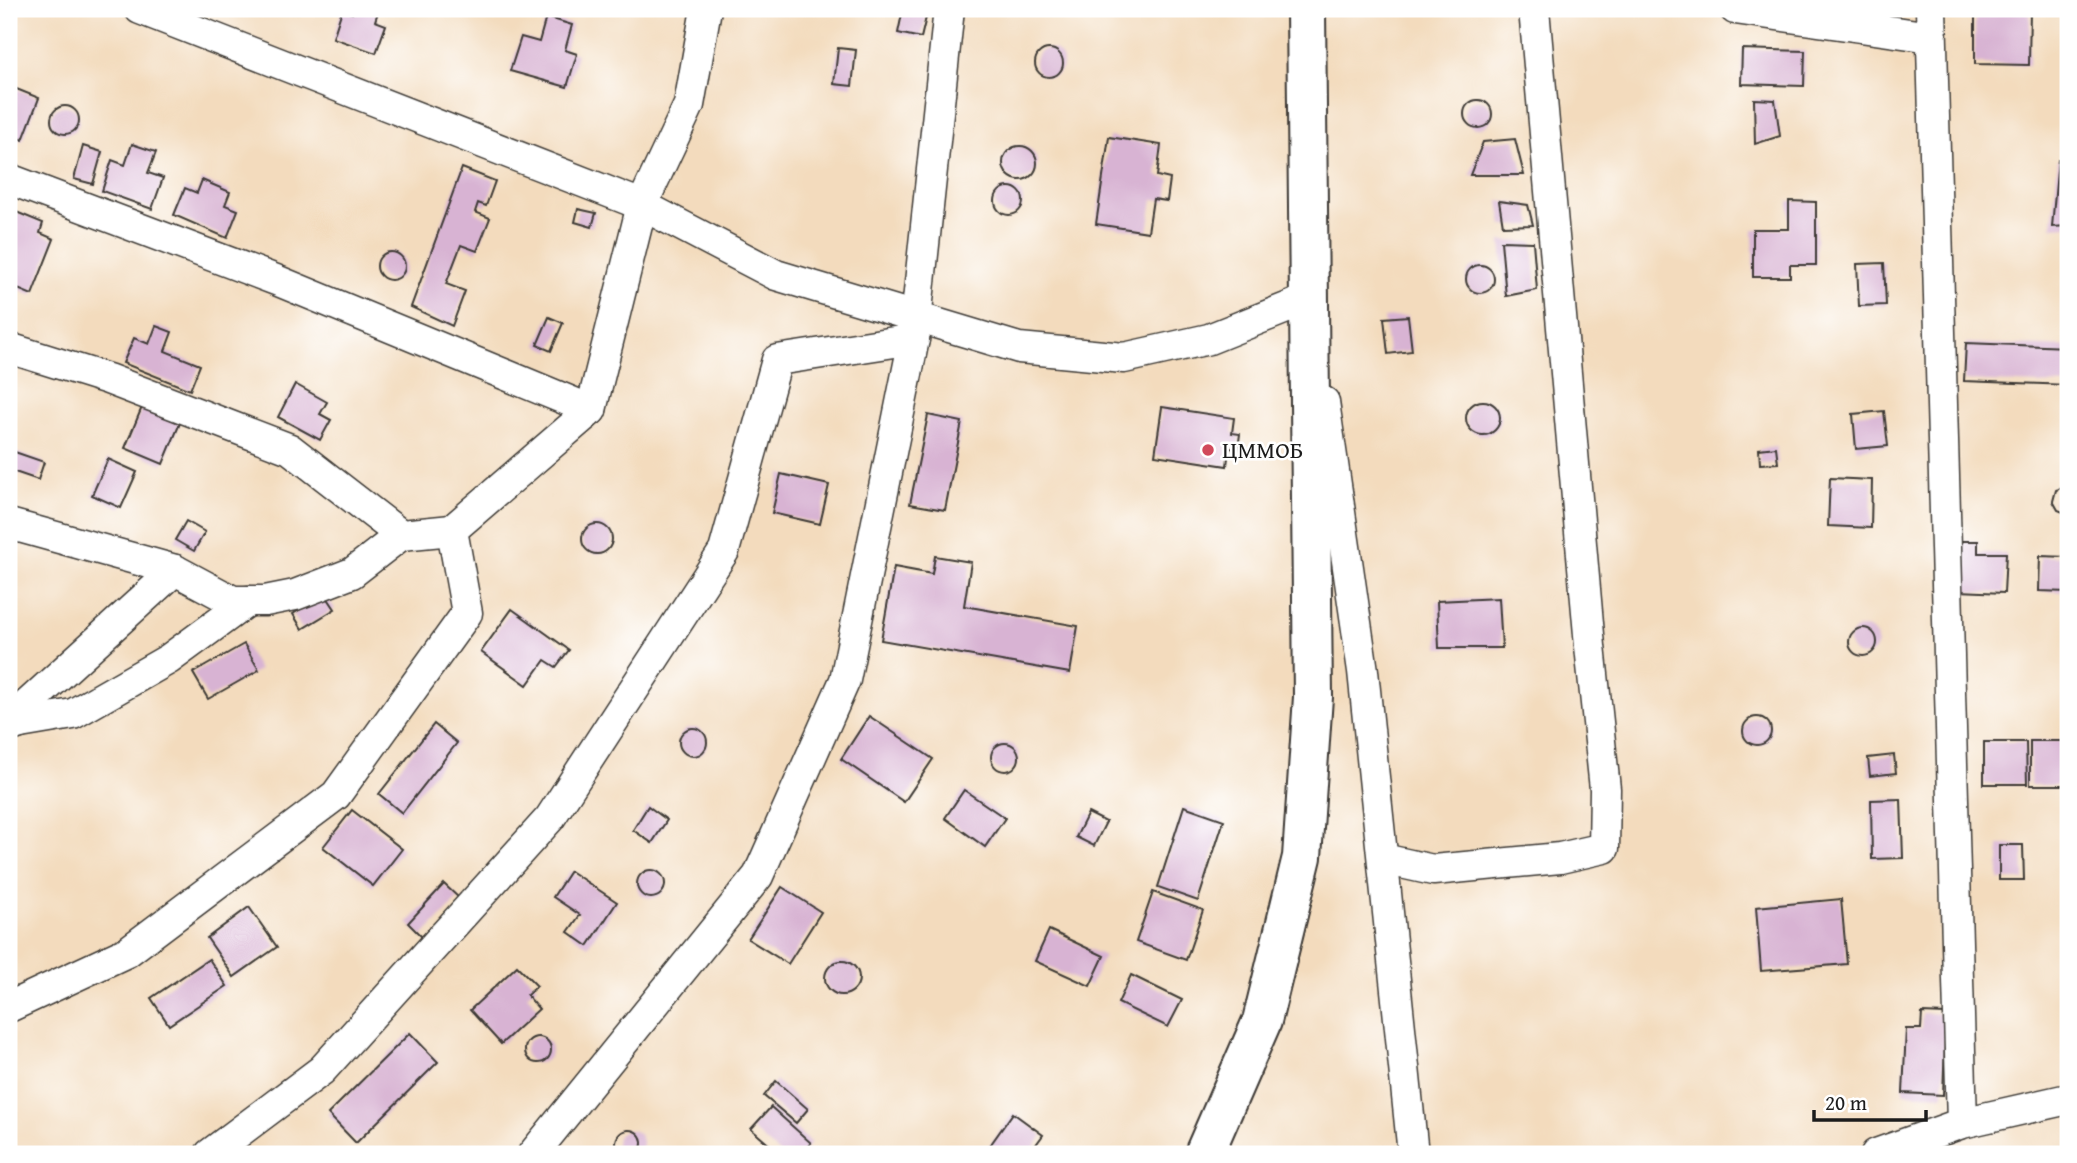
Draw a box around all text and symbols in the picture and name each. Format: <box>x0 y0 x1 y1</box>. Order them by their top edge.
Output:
place label: ЦММОБ <box>1222 432 1303 467</box>
marker: ЦММОБ <box>1200 442 1216 458</box>
scale bar <box>1814 1079 1926 1123</box>
text: 20 m <box>1825 1087 1867 1118</box>

